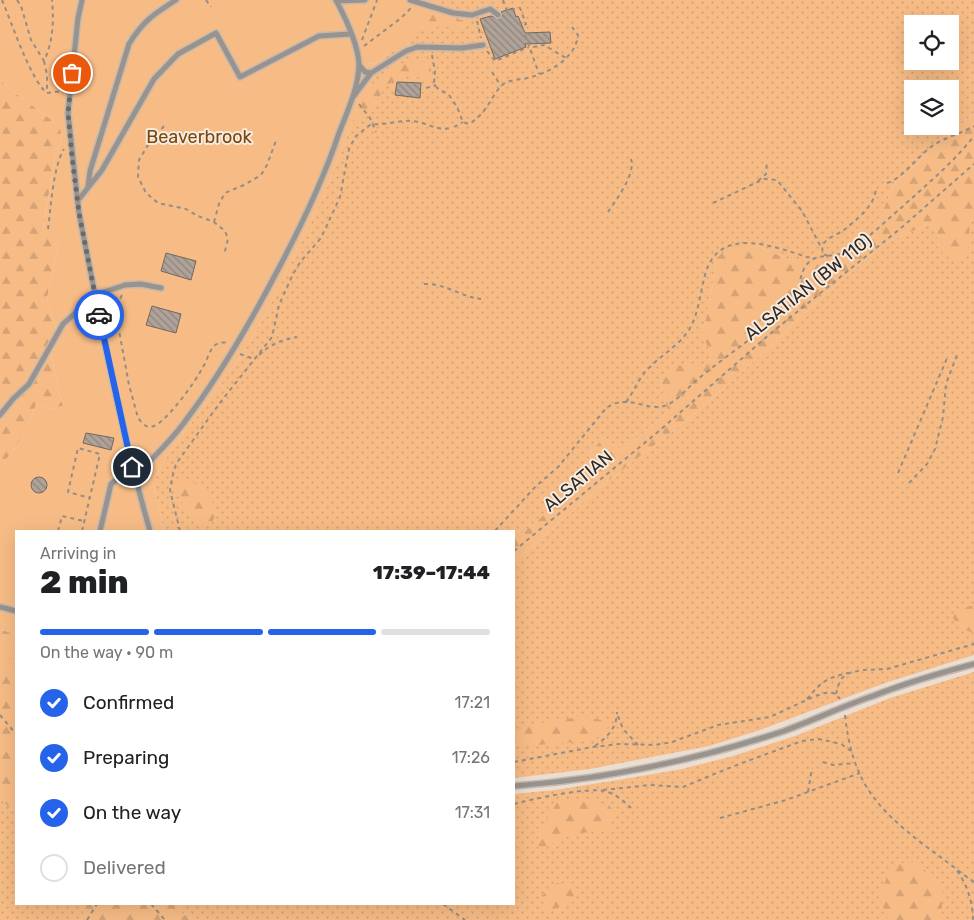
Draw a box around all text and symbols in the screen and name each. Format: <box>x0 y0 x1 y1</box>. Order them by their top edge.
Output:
map controls <box>904 15 959 135</box>
button: locate <box>904 15 959 70</box>
pin <box>51 52 93 94</box>
icon: bag <box>58 59 86 87</box>
button: layers <box>904 80 959 135</box>
park label: Beaverbrook <box>146 126 253 148</box>
street label: ALSATIAN (BW 110) <box>740 229 876 345</box>
courier <box>74 290 124 340</box>
icon: car <box>85 301 113 329</box>
pin <box>111 446 153 488</box>
street label: ALSATIAN <box>539 446 617 516</box>
icon: home <box>118 453 146 481</box>
text: Arriving in <box>40 544 116 563</box>
text: 17:39–17:44 <box>373 561 490 584</box>
text: 2 min <box>40 563 129 601</box>
text: On the way · 90 m <box>40 643 173 662</box>
icon: check <box>40 689 68 717</box>
text: Confirmed <box>83 691 174 714</box>
text: 17:21 <box>455 693 490 712</box>
icon: check <box>40 744 68 772</box>
text: Preparing <box>83 746 169 769</box>
text: 17:26 <box>452 748 490 767</box>
icon: check <box>40 799 68 827</box>
text: On the way <box>83 801 181 824</box>
text: 17:31 <box>455 803 490 822</box>
text: Delivered <box>83 856 166 879</box>

